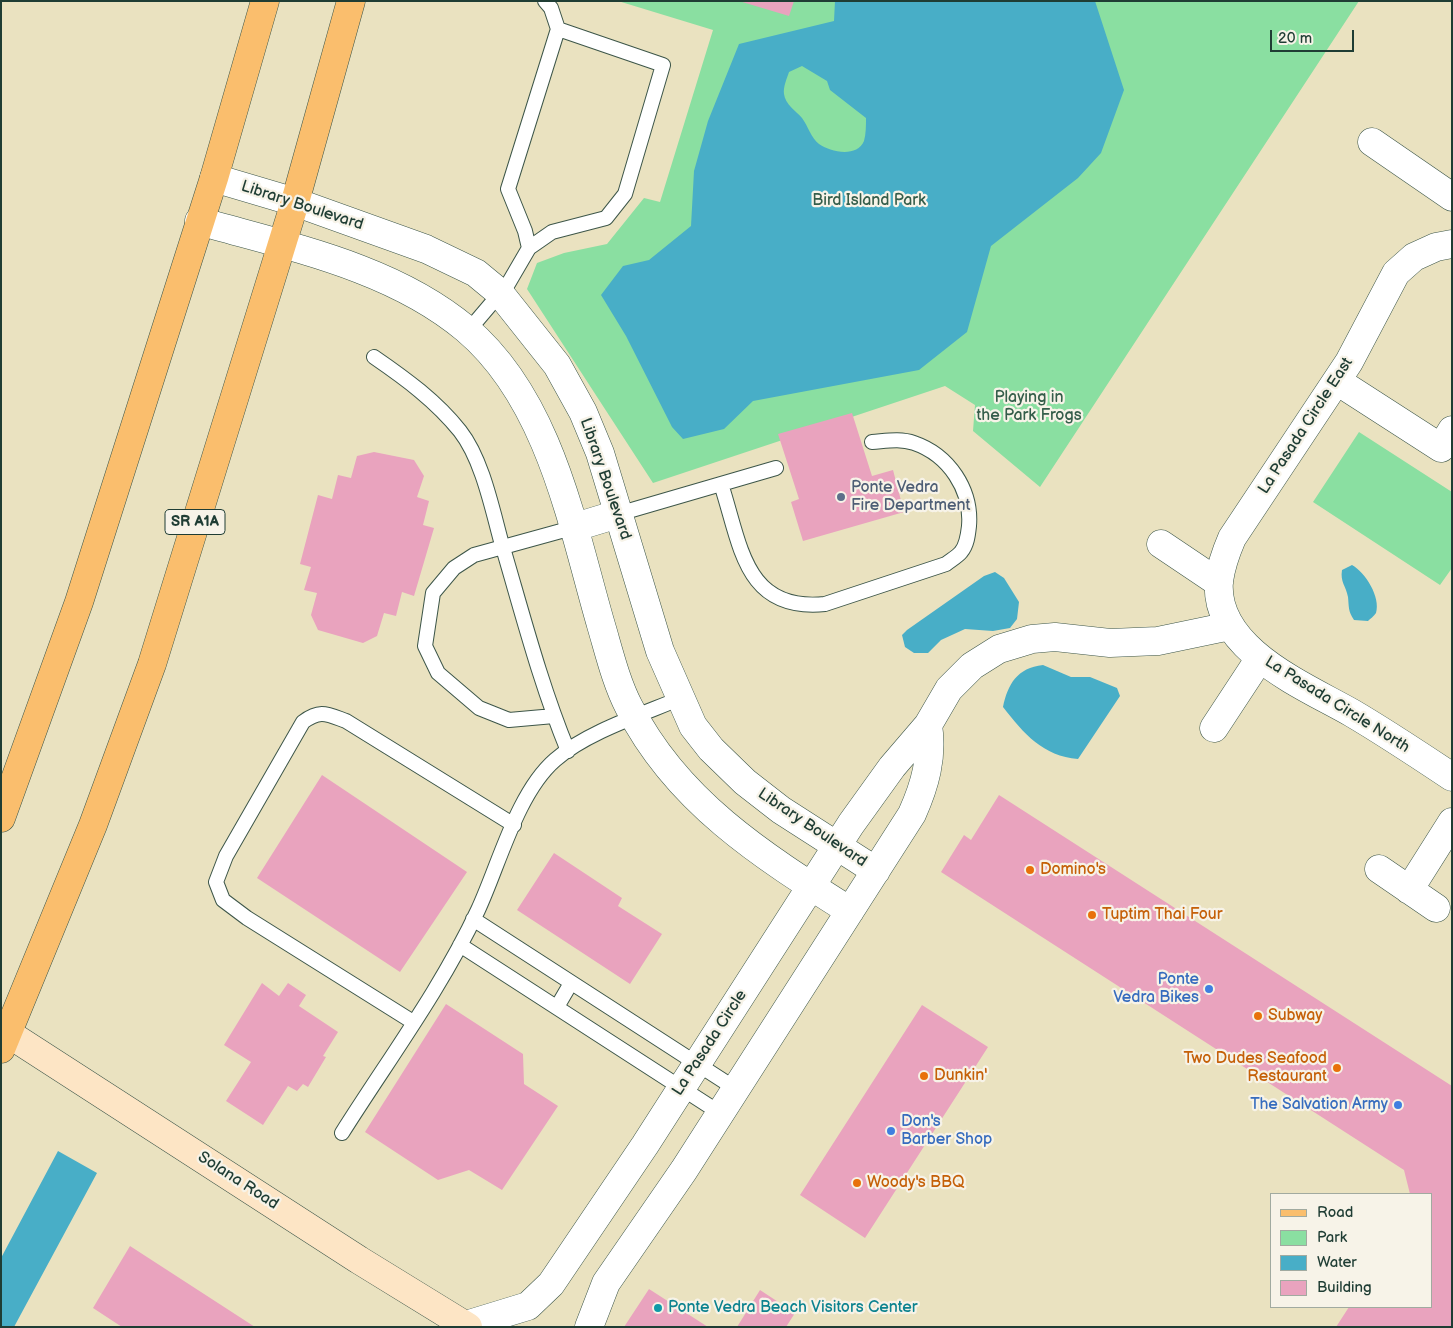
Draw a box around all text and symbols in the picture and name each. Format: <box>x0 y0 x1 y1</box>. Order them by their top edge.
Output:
scale bar <box>1273 20 1357 52</box>
text: 20 m <box>1278 29 1312 48</box>
street label: Library Boulevard <box>238 177 366 235</box>
park label: Bird Island Park <box>812 191 926 211</box>
street label: La Pasada Circle East <box>1255 354 1357 498</box>
park label: Playing in the Park Frogs <box>976 388 1082 426</box>
street label: Library Boulevard <box>575 416 635 542</box>
place label: Ponte Vedra Fire Department <box>851 478 970 516</box>
marker: Ponte Vedra Fire Department <box>835 491 847 503</box>
road number: SR A1A <box>165 510 225 534</box>
street label: La Pasada Circle North <box>1261 653 1413 757</box>
street label: Library Boulevard <box>754 784 870 872</box>
place label: Domino's <box>1040 860 1106 880</box>
marker: Domino's <box>1024 864 1036 876</box>
place label: Tuptim Thai Four <box>1102 905 1222 925</box>
marker: Tuptim Thai Four <box>1086 909 1098 921</box>
place label: Ponte Vedra Bikes <box>1113 970 1199 1008</box>
marker: Ponte Vedra Bikes <box>1203 983 1215 995</box>
street label: La Pasada Circle <box>669 987 751 1099</box>
place label: Subway <box>1268 1006 1322 1026</box>
marker: Subway <box>1252 1010 1264 1022</box>
place label: Two Dudes Seafood Restaurant <box>1183 1049 1327 1087</box>
marker: Two Dudes Seafood Restaurant <box>1331 1062 1343 1074</box>
place label: Dunkin' <box>934 1066 987 1086</box>
marker: Dunkin' <box>918 1070 930 1082</box>
place label: The Salvation Army <box>1250 1095 1388 1115</box>
marker: The Salvation Army <box>1392 1099 1404 1111</box>
place label: Don's Barber Shop <box>901 1112 992 1150</box>
marker: Don's Barber Shop <box>885 1125 897 1137</box>
street label: Solana Road <box>194 1148 282 1214</box>
place label: Woody's BBQ <box>867 1173 964 1193</box>
marker: Woody's BBQ <box>851 1177 863 1189</box>
legend <box>1270 1193 1433 1308</box>
text: Road <box>1317 1203 1353 1222</box>
text: Park <box>1317 1228 1347 1247</box>
text: Water <box>1317 1253 1357 1272</box>
text: Building <box>1317 1278 1372 1297</box>
place label: Ponte Vedra Beach Visitors Center <box>668 1298 918 1318</box>
marker: Ponte Vedra Beach Visitors Center <box>652 1302 664 1314</box>

